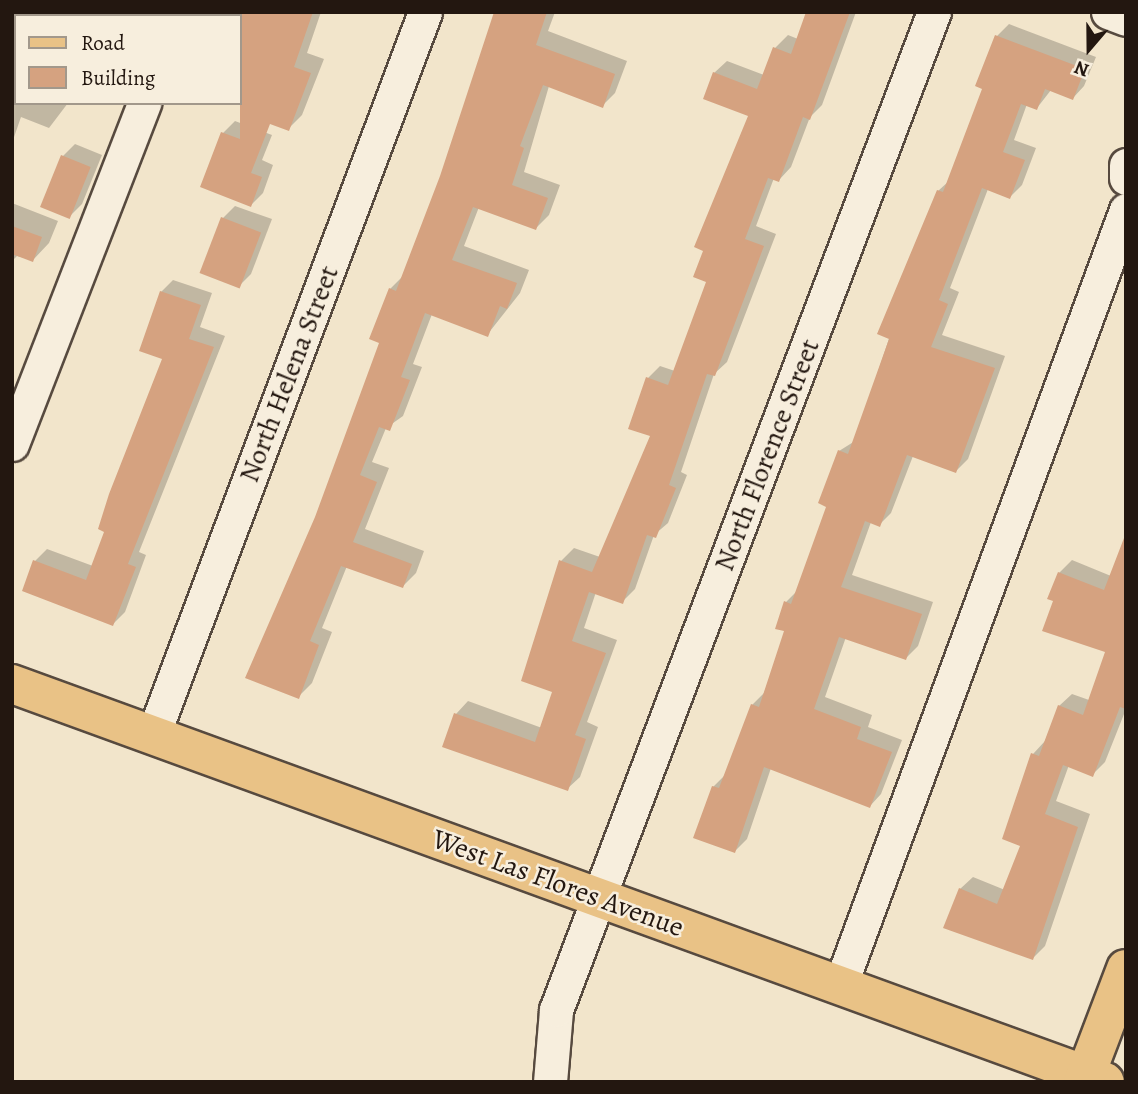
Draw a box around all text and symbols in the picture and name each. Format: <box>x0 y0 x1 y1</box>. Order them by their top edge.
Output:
legend <box>14 14 242 105</box>
north arrow <box>1054 14 1124 84</box>
text: Road <box>81 29 125 57</box>
text: N <box>1071 54 1093 83</box>
text: Building <box>81 64 155 92</box>
street label: North Helena Street <box>232 261 346 487</box>
street label: North Florence Street <box>707 334 827 576</box>
street label: West Las Flores Avenue <box>428 822 688 944</box>

